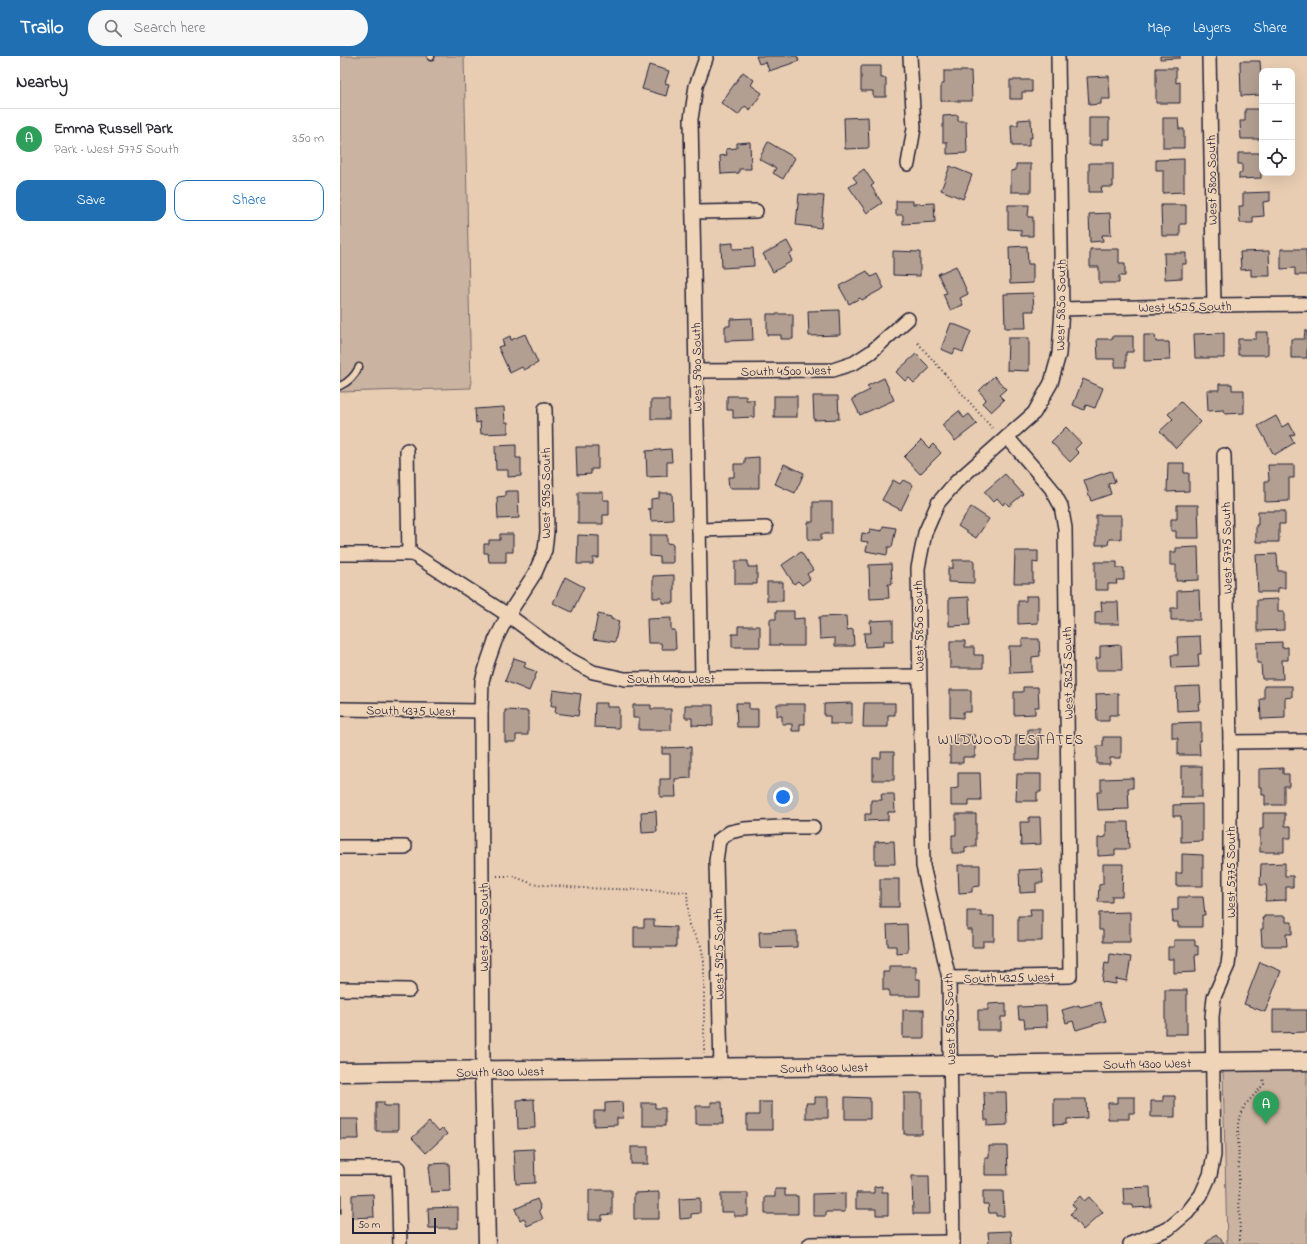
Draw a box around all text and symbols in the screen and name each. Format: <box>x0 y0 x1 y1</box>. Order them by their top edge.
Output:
search box <box>88 10 368 46</box>
text: Trailo <box>20 15 64 42</box>
icon: search <box>102 17 124 39</box>
text: Search here <box>134 17 205 39</box>
text: Map <box>1147 18 1171 39</box>
text: Layers <box>1193 18 1231 39</box>
text: Share <box>1253 18 1287 39</box>
map controls <box>1259 68 1295 176</box>
button: + <box>1259 68 1295 104</box>
text: Nearby <box>16 70 68 95</box>
button: − <box>1259 104 1295 140</box>
text: Emma Russell Park <box>54 118 173 140</box>
text: A <box>25 129 33 148</box>
text: 350 m <box>292 129 324 148</box>
street label: West 5800 South <box>1202 135 1223 225</box>
text: Park · West 5775 South <box>54 140 179 159</box>
button: locate <box>1259 140 1295 176</box>
button: Save <box>16 180 166 221</box>
button: Share <box>174 180 324 221</box>
street label: West 5850 South <box>1051 259 1072 351</box>
street label: West 4525 South <box>1138 297 1232 318</box>
street label: West 5900 South <box>687 322 708 412</box>
street label: South 4500 West <box>741 361 832 382</box>
street label: West 5950 South <box>537 448 556 538</box>
street label: West 5775 South <box>1217 502 1238 594</box>
street label: West 5850 South <box>909 580 930 672</box>
street label: West 5825 South <box>1058 626 1079 719</box>
street label: South 4400 West <box>627 670 716 689</box>
street label: South 4375 West <box>366 701 457 722</box>
district label: WILDWOOD ESTATES <box>938 730 1084 751</box>
your location <box>773 787 793 807</box>
street label: West 5775 South <box>1222 826 1241 918</box>
street label: West 6000 South <box>475 883 494 972</box>
street label: West 5925 South <box>709 908 730 1000</box>
street label: South 4325 West <box>963 968 1055 989</box>
street label: West 5850 South <box>939 973 962 1065</box>
street label: South 4300 West <box>1103 1054 1192 1075</box>
street label: South 4300 West <box>780 1058 869 1079</box>
street label: South 4300 West <box>456 1062 545 1083</box>
pin: A <box>1253 1091 1279 1124</box>
scale bar <box>352 1216 436 1235</box>
text: 50 m <box>358 1217 380 1233</box>

